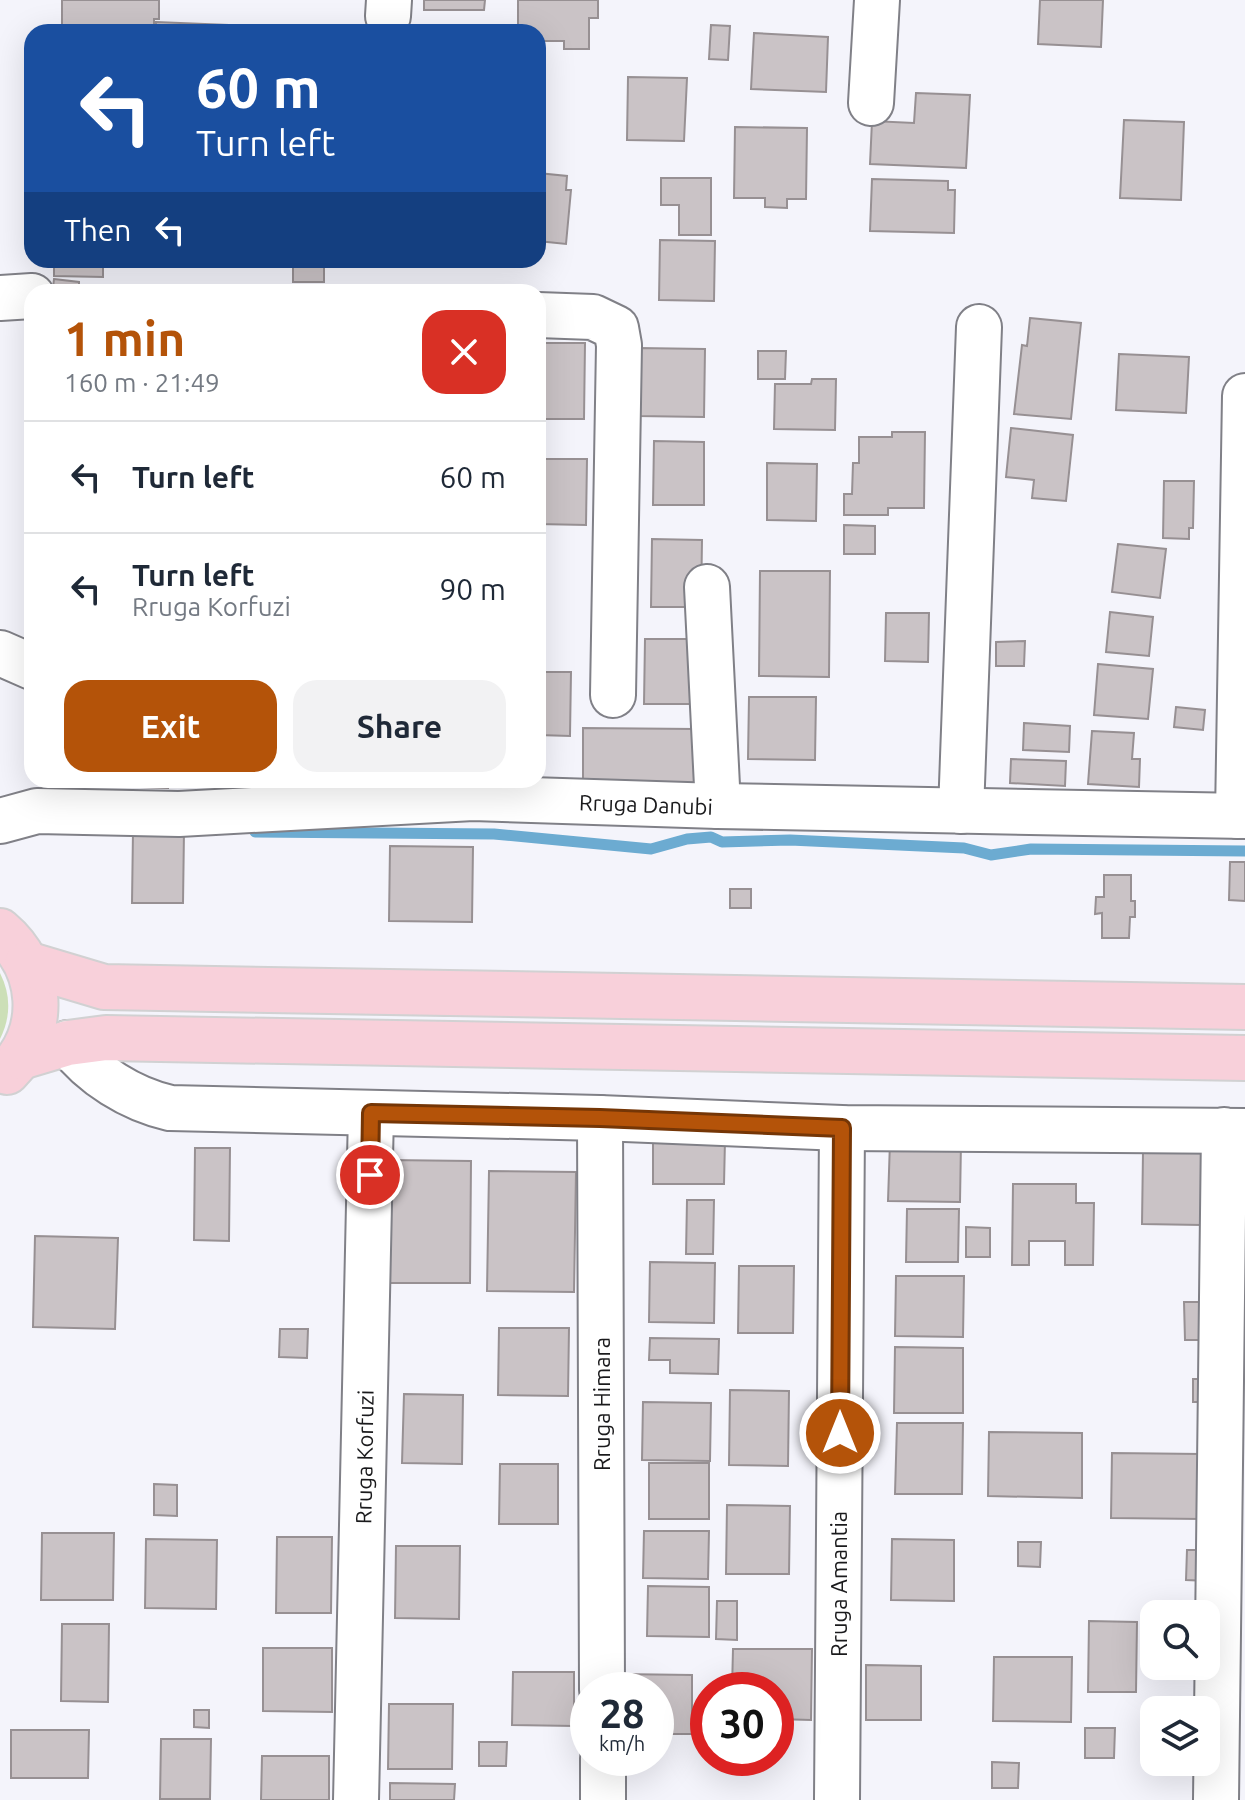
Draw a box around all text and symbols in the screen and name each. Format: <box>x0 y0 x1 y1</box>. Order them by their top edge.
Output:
icon: left <box>64 56 168 160</box>
text: 60 m <box>196 56 321 119</box>
text: Turn left <box>196 122 335 163</box>
icon: left <box>148 208 192 252</box>
text: Then <box>64 213 132 247</box>
button: close <box>422 310 506 394</box>
text: 1 min <box>64 311 185 365</box>
text: 160 m · 21:49 <box>64 368 220 397</box>
icon: left <box>64 455 108 499</box>
text: Turn left <box>132 460 254 494</box>
text: 60 m <box>439 460 506 494</box>
text: Turn left <box>132 558 254 592</box>
icon: left <box>64 567 108 611</box>
text: 90 m <box>439 572 506 606</box>
text: Rruga Korfuzi <box>132 592 291 621</box>
button: Exit <box>64 680 277 772</box>
button: Share <box>293 680 506 772</box>
street label: Rruga Danubi <box>579 789 713 819</box>
pin <box>336 1141 404 1209</box>
icon: arrive <box>348 1153 392 1197</box>
street label: Rruga Himara <box>589 1337 614 1471</box>
street label: Rruga Korfuzi <box>350 1390 378 1524</box>
position arrow <box>798 1391 882 1475</box>
street label: Rruga Amantia <box>826 1511 851 1657</box>
map controls <box>1140 1600 1220 1776</box>
button: search <box>1140 1600 1220 1680</box>
speed limit sign: 30 <box>690 1672 794 1776</box>
text: 28 <box>599 1691 645 1736</box>
button: layers <box>1140 1696 1220 1776</box>
text: km/h <box>599 1732 645 1755</box>

